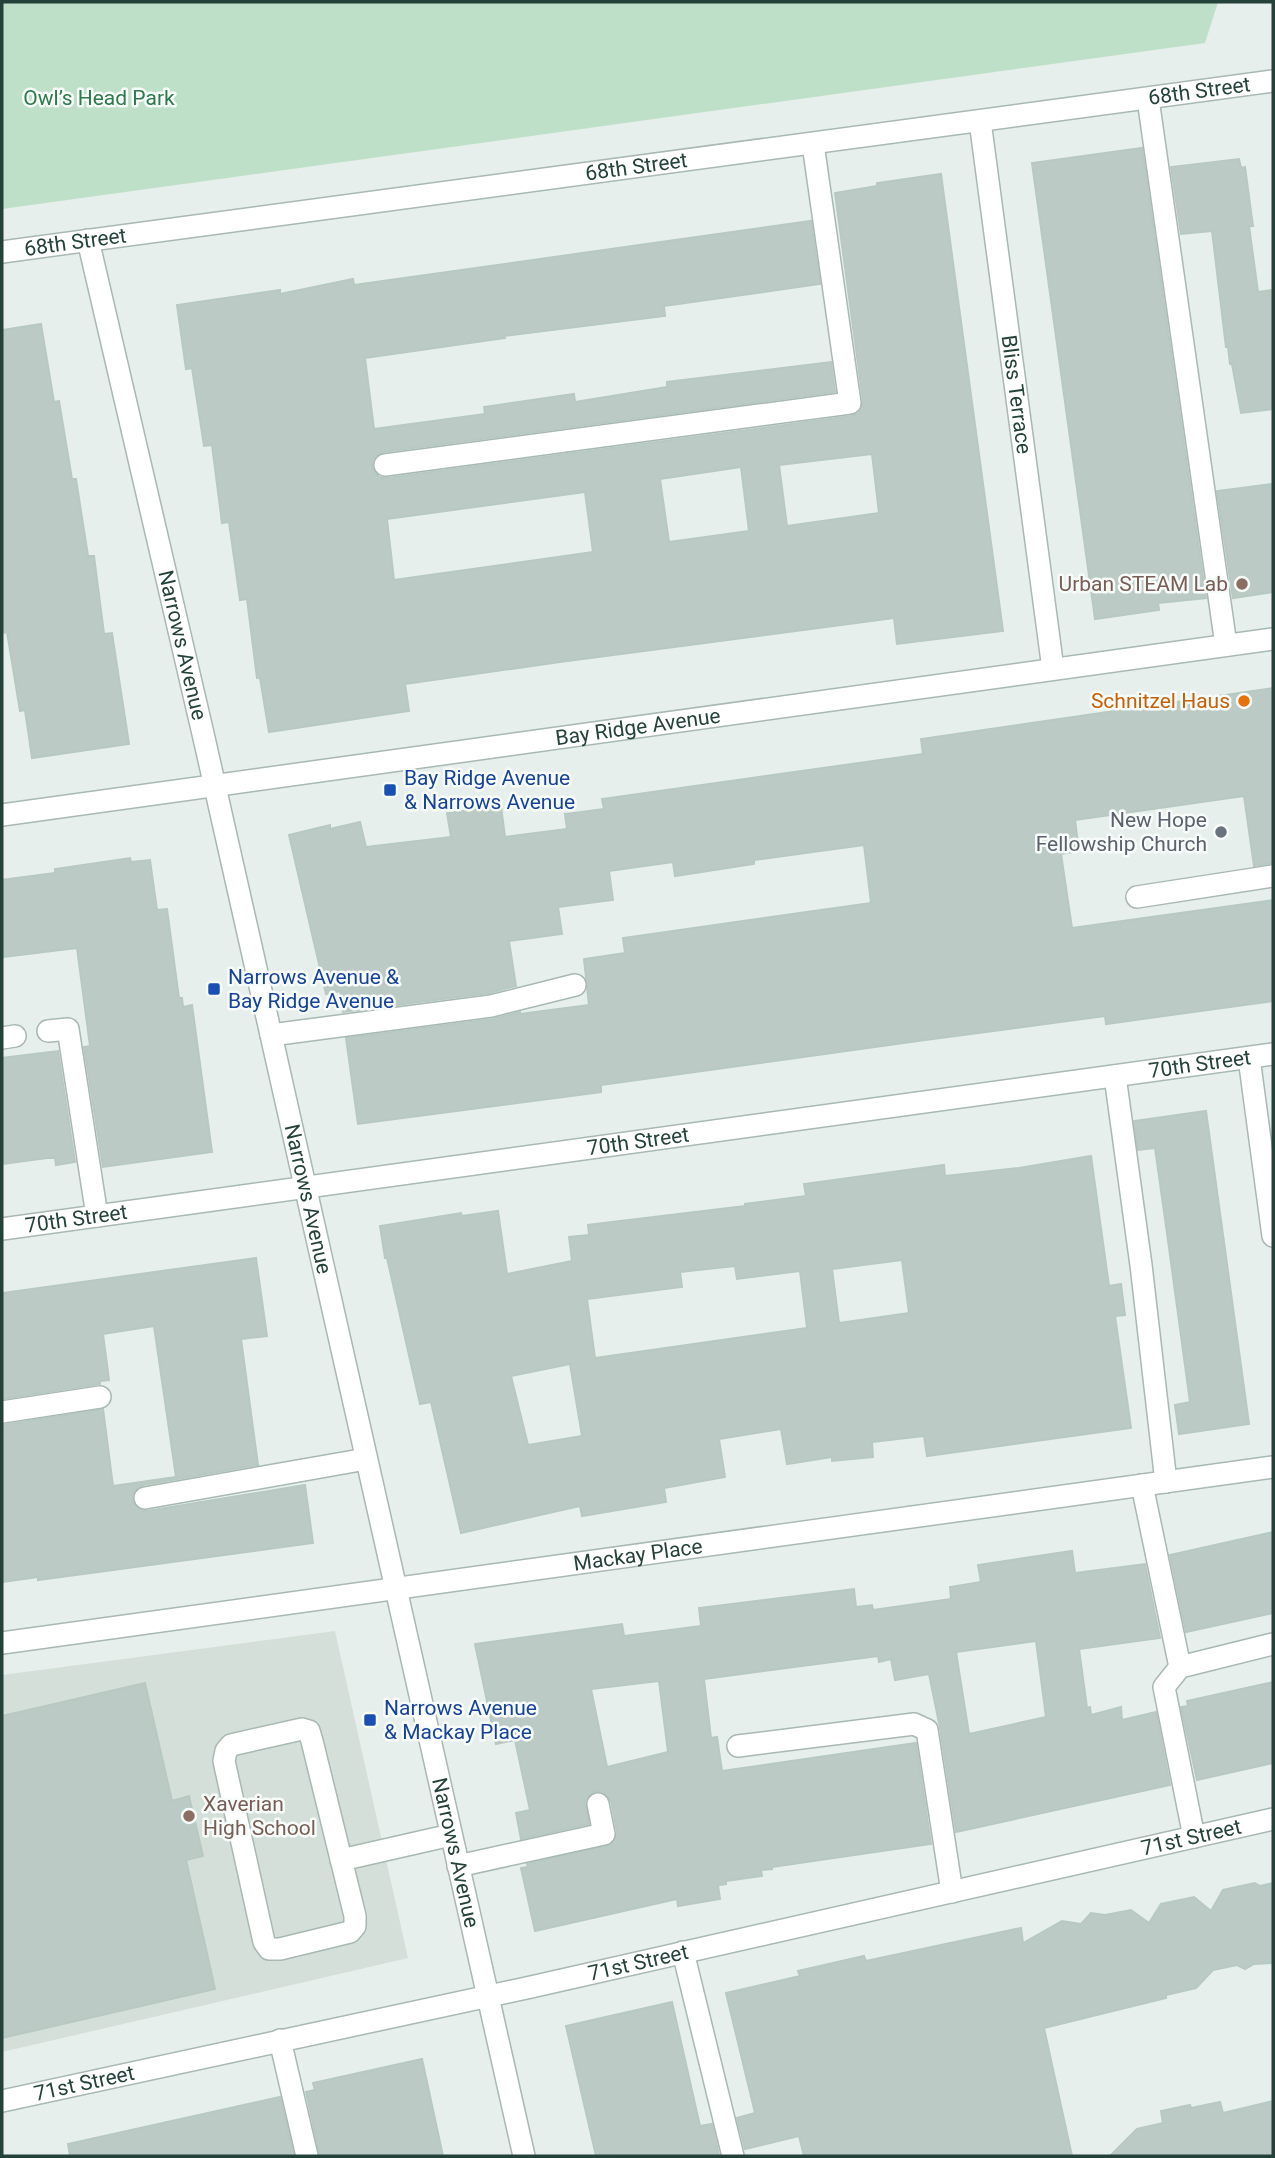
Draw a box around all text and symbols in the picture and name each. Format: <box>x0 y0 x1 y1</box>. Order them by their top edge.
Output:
street label: 68th Street <box>1147 72 1252 110</box>
park label: Owl’s Head Park <box>23 86 175 110</box>
street label: 68th Street <box>584 148 689 185</box>
street label: 68th Street <box>23 223 128 261</box>
street label: Bliss Terrace <box>997 334 1036 456</box>
street label: Narrows Avenue <box>153 568 211 722</box>
place label: Urban STEAM Lab <box>1059 572 1228 596</box>
marker: Urban STEAM Lab <box>1234 576 1250 592</box>
place label: Schnitzel Haus <box>1091 689 1230 713</box>
marker: Schnitzel Haus <box>1236 693 1252 709</box>
street label: Bay Ridge Avenue <box>554 704 722 750</box>
place label: Bay Ridge Avenue & Narrows Avenue <box>404 766 575 814</box>
marker: Bay Ridge Avenue & Narrows Avenue <box>382 782 398 798</box>
place label: New Hope Fellowship Church <box>1036 808 1207 856</box>
marker: New Hope Fellowship Church <box>1213 824 1229 840</box>
place label: Narrows Avenue & Bay Ridge Avenue <box>228 965 399 1013</box>
marker: Narrows Avenue & Bay Ridge Avenue <box>206 981 222 997</box>
street label: 70th Street <box>1147 1045 1252 1083</box>
street label: Narrows Avenue <box>280 1122 337 1276</box>
street label: 70th Street <box>585 1123 691 1160</box>
street label: 70th Street <box>24 1200 129 1238</box>
street label: Mackay Place <box>572 1534 704 1576</box>
place label: Narrows Avenue & Mackay Place <box>384 1696 537 1744</box>
marker: Narrows Avenue & Mackay Place <box>362 1712 378 1728</box>
street label: Narrows Avenue <box>427 1775 484 1930</box>
place label: Xaverian High School <box>203 1792 316 1840</box>
marker: Xaverian High School <box>181 1808 197 1824</box>
street label: 71st Street <box>1139 1815 1244 1860</box>
street label: 71st Street <box>586 1940 691 1986</box>
street label: 71st Street <box>32 2061 137 2106</box>

